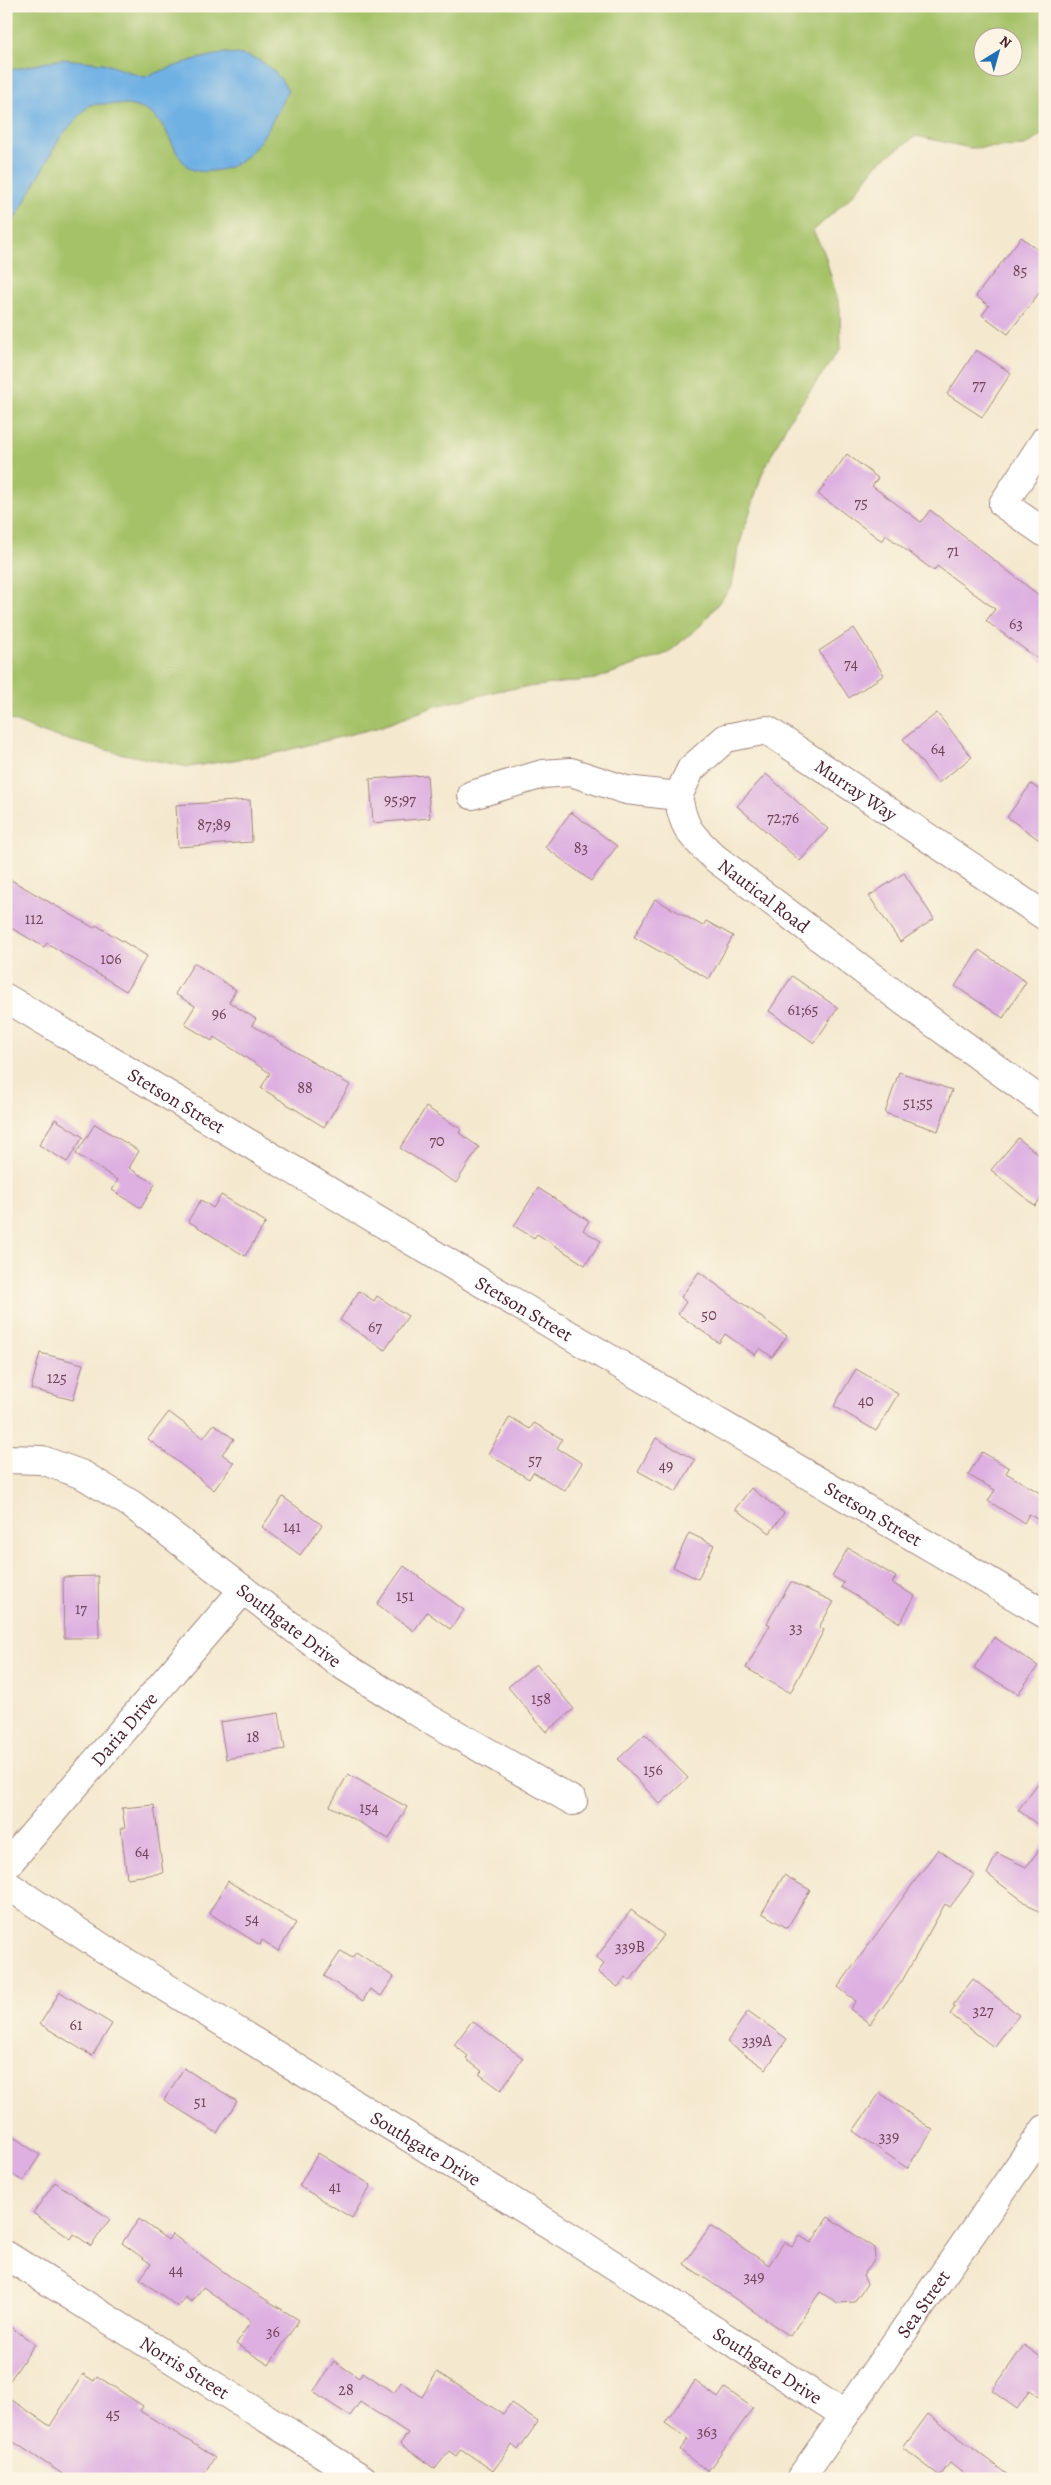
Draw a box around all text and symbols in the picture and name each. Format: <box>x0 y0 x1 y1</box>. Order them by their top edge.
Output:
north arrow <box>974 28 1024 78</box>
text: N <box>996 31 1015 53</box>
house number: 85 <box>1013 260 1027 282</box>
house number: 77 <box>972 374 986 396</box>
house number: 75 <box>854 492 868 514</box>
house number: 71 <box>947 540 960 562</box>
house number: 63 <box>1009 613 1023 635</box>
house number: 74 <box>844 653 858 675</box>
house number: 64 <box>931 738 945 760</box>
street label: Murray Way <box>809 754 903 828</box>
house number: 95;97 <box>384 789 416 811</box>
house number: 72;76 <box>767 807 799 829</box>
house number: 87;89 <box>197 814 231 836</box>
house number: 83 <box>574 837 588 859</box>
street label: Nautical Road <box>712 853 815 940</box>
house number: 112 <box>25 908 44 930</box>
house number: 106 <box>100 948 122 970</box>
house number: 61;65 <box>788 999 819 1021</box>
house number: 96 <box>212 1003 226 1025</box>
street label: Stetson Street <box>123 1062 230 1140</box>
house number: 88 <box>297 1077 313 1099</box>
house number: 51;55 <box>903 1092 933 1114</box>
house number: 70 <box>429 1130 445 1152</box>
street label: Stetson Street <box>470 1270 577 1348</box>
house number: 50 <box>701 1304 717 1326</box>
house number: 67 <box>368 1316 382 1338</box>
house number: 125 <box>47 1367 67 1389</box>
house number: 40 <box>858 1390 874 1412</box>
house number: 57 <box>528 1449 542 1471</box>
house number: 49 <box>659 1455 673 1477</box>
street label: Stetson Street <box>819 1475 927 1553</box>
house number: 141 <box>283 1516 302 1538</box>
street label: Southgate Drive <box>231 1577 346 1674</box>
house number: 151 <box>396 1585 414 1607</box>
house number: 17 <box>75 1598 87 1620</box>
house number: 33 <box>789 1617 803 1639</box>
street label: Daria Drive <box>85 1687 164 1772</box>
house number: 158 <box>531 1688 551 1710</box>
house number: 18 <box>246 1726 260 1748</box>
house number: 156 <box>643 1759 663 1781</box>
house number: 154 <box>359 1797 379 1819</box>
house number: 64 <box>135 1841 149 1863</box>
house number: 54 <box>245 1908 259 1930</box>
house number: 339B <box>615 1936 645 1958</box>
house number: 327 <box>973 2000 994 2022</box>
house number: 61 <box>70 2014 83 2036</box>
house number: 339A <box>742 2030 773 2052</box>
house number: 51 <box>194 2091 207 2113</box>
street label: Southgate Drive <box>365 2105 485 2193</box>
house number: 339 <box>879 2126 899 2148</box>
house number: 41 <box>329 2176 342 2198</box>
house number: 44 <box>169 2259 183 2281</box>
street label: Sea Street <box>891 2265 956 2344</box>
house number: 349 <box>743 2266 765 2288</box>
house number: 36 <box>266 2321 280 2343</box>
street label: Southgate Drive <box>708 2321 827 2411</box>
street label: Norris Street <box>135 2330 234 2406</box>
house number: 28 <box>338 2379 354 2401</box>
house number: 45 <box>106 2403 120 2425</box>
house number: 363 <box>697 2421 717 2443</box>

